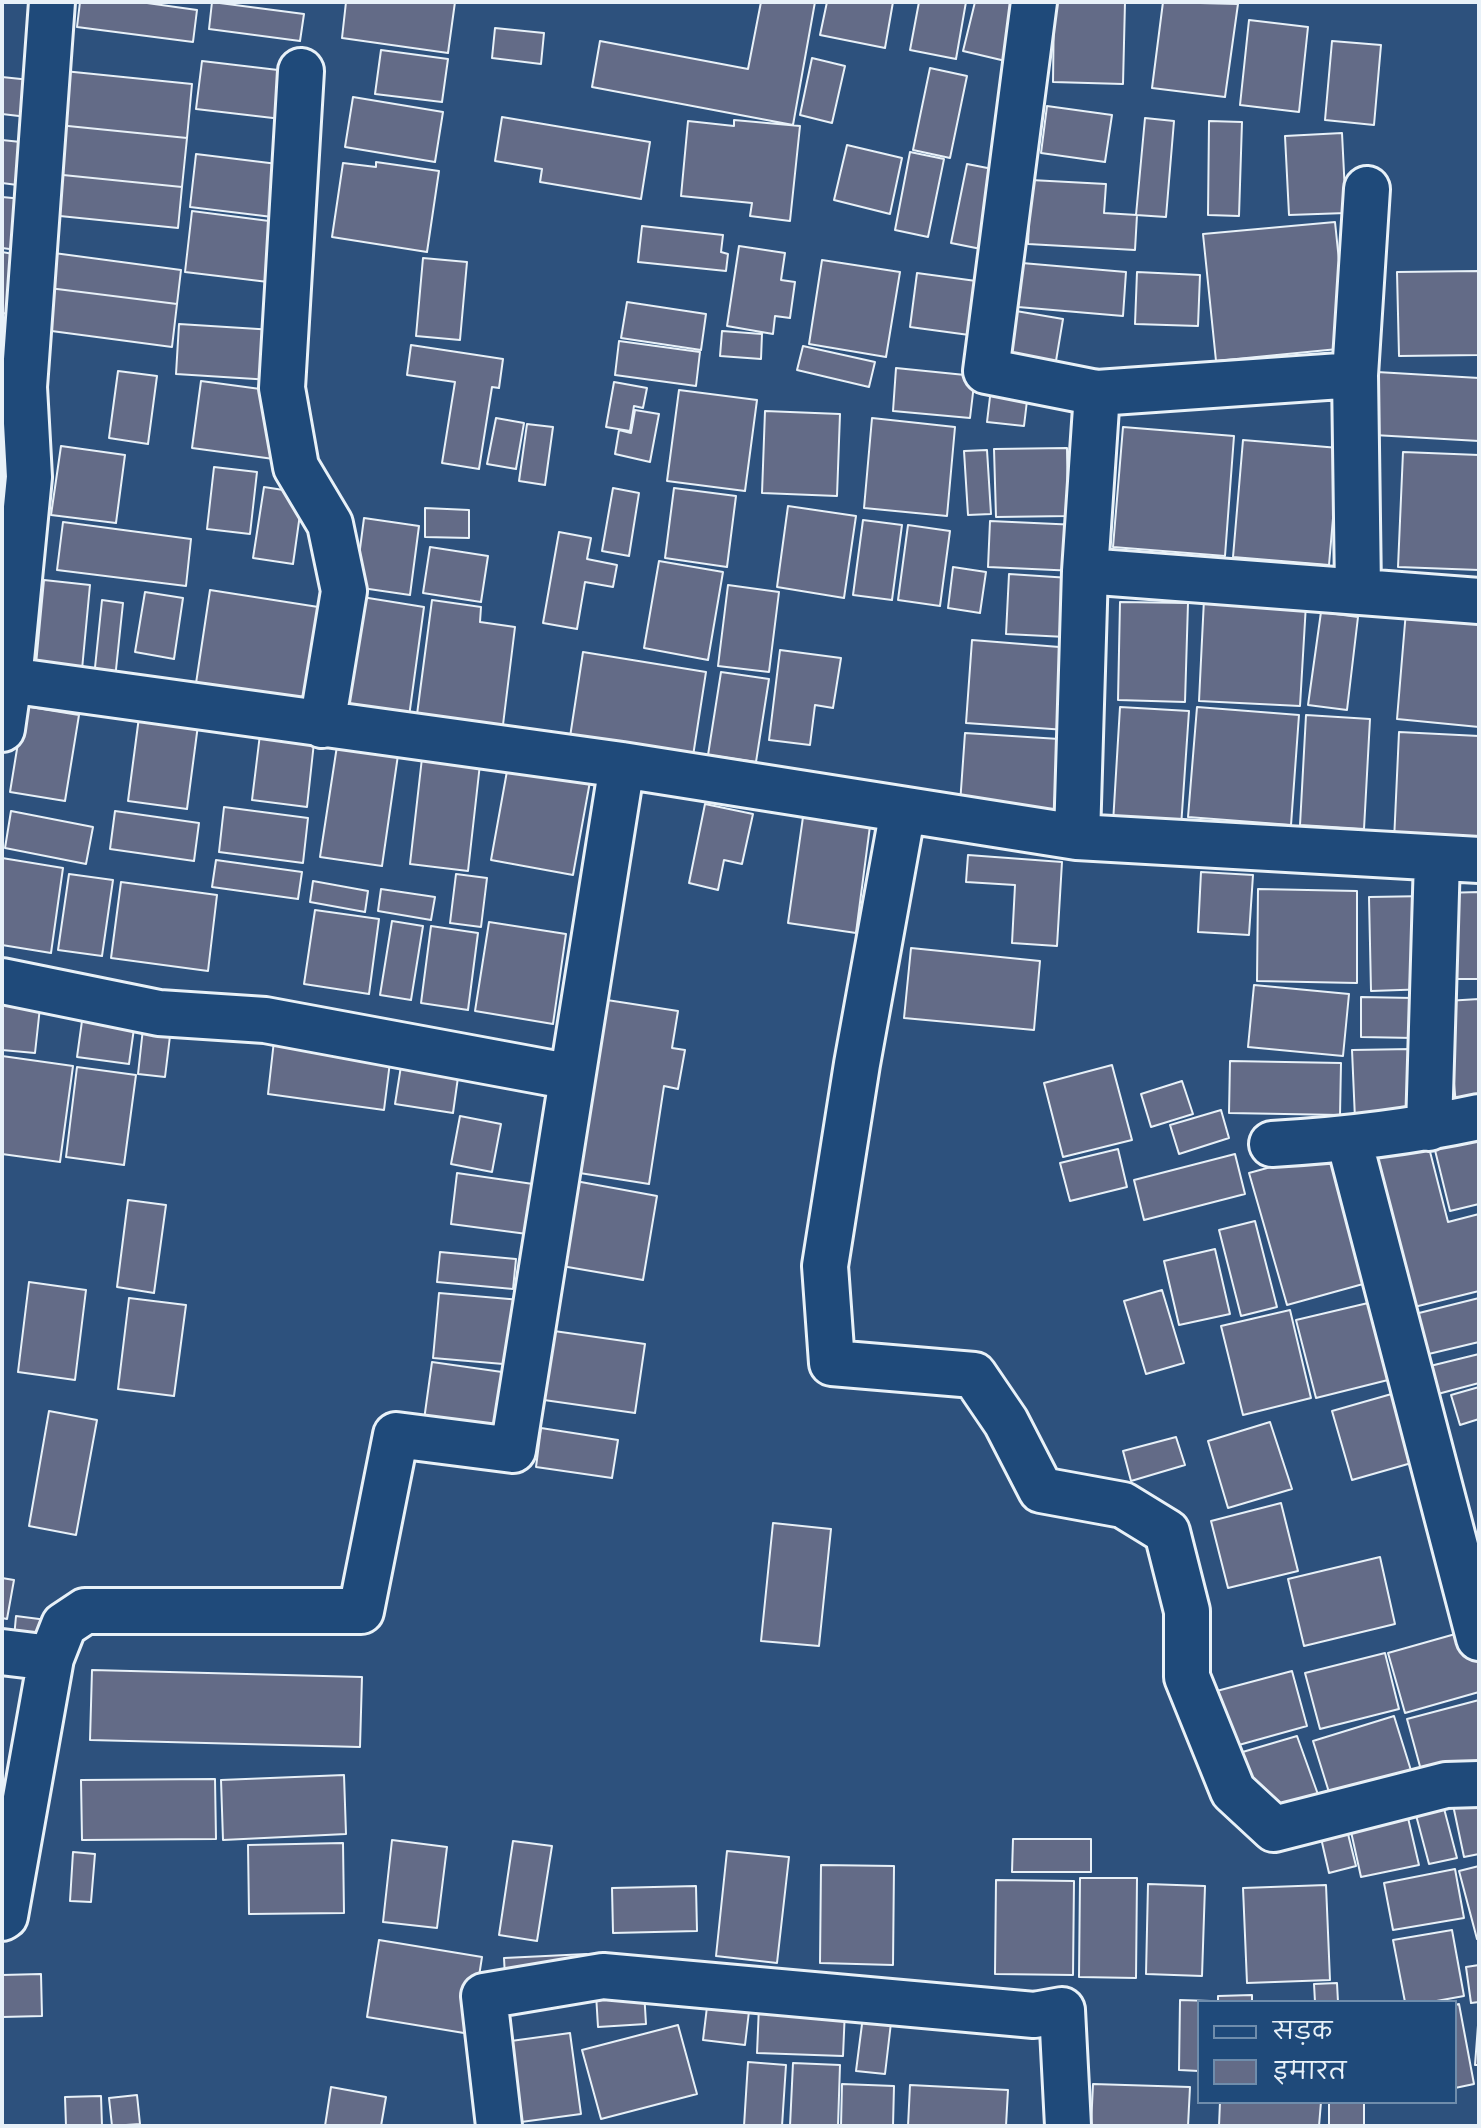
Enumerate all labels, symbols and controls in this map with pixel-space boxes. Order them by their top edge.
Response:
legend [1197,2000,1457,2104]
text: सड़क [1273,2015,1332,2045]
text: इमारत [1273,2055,1346,2085]

